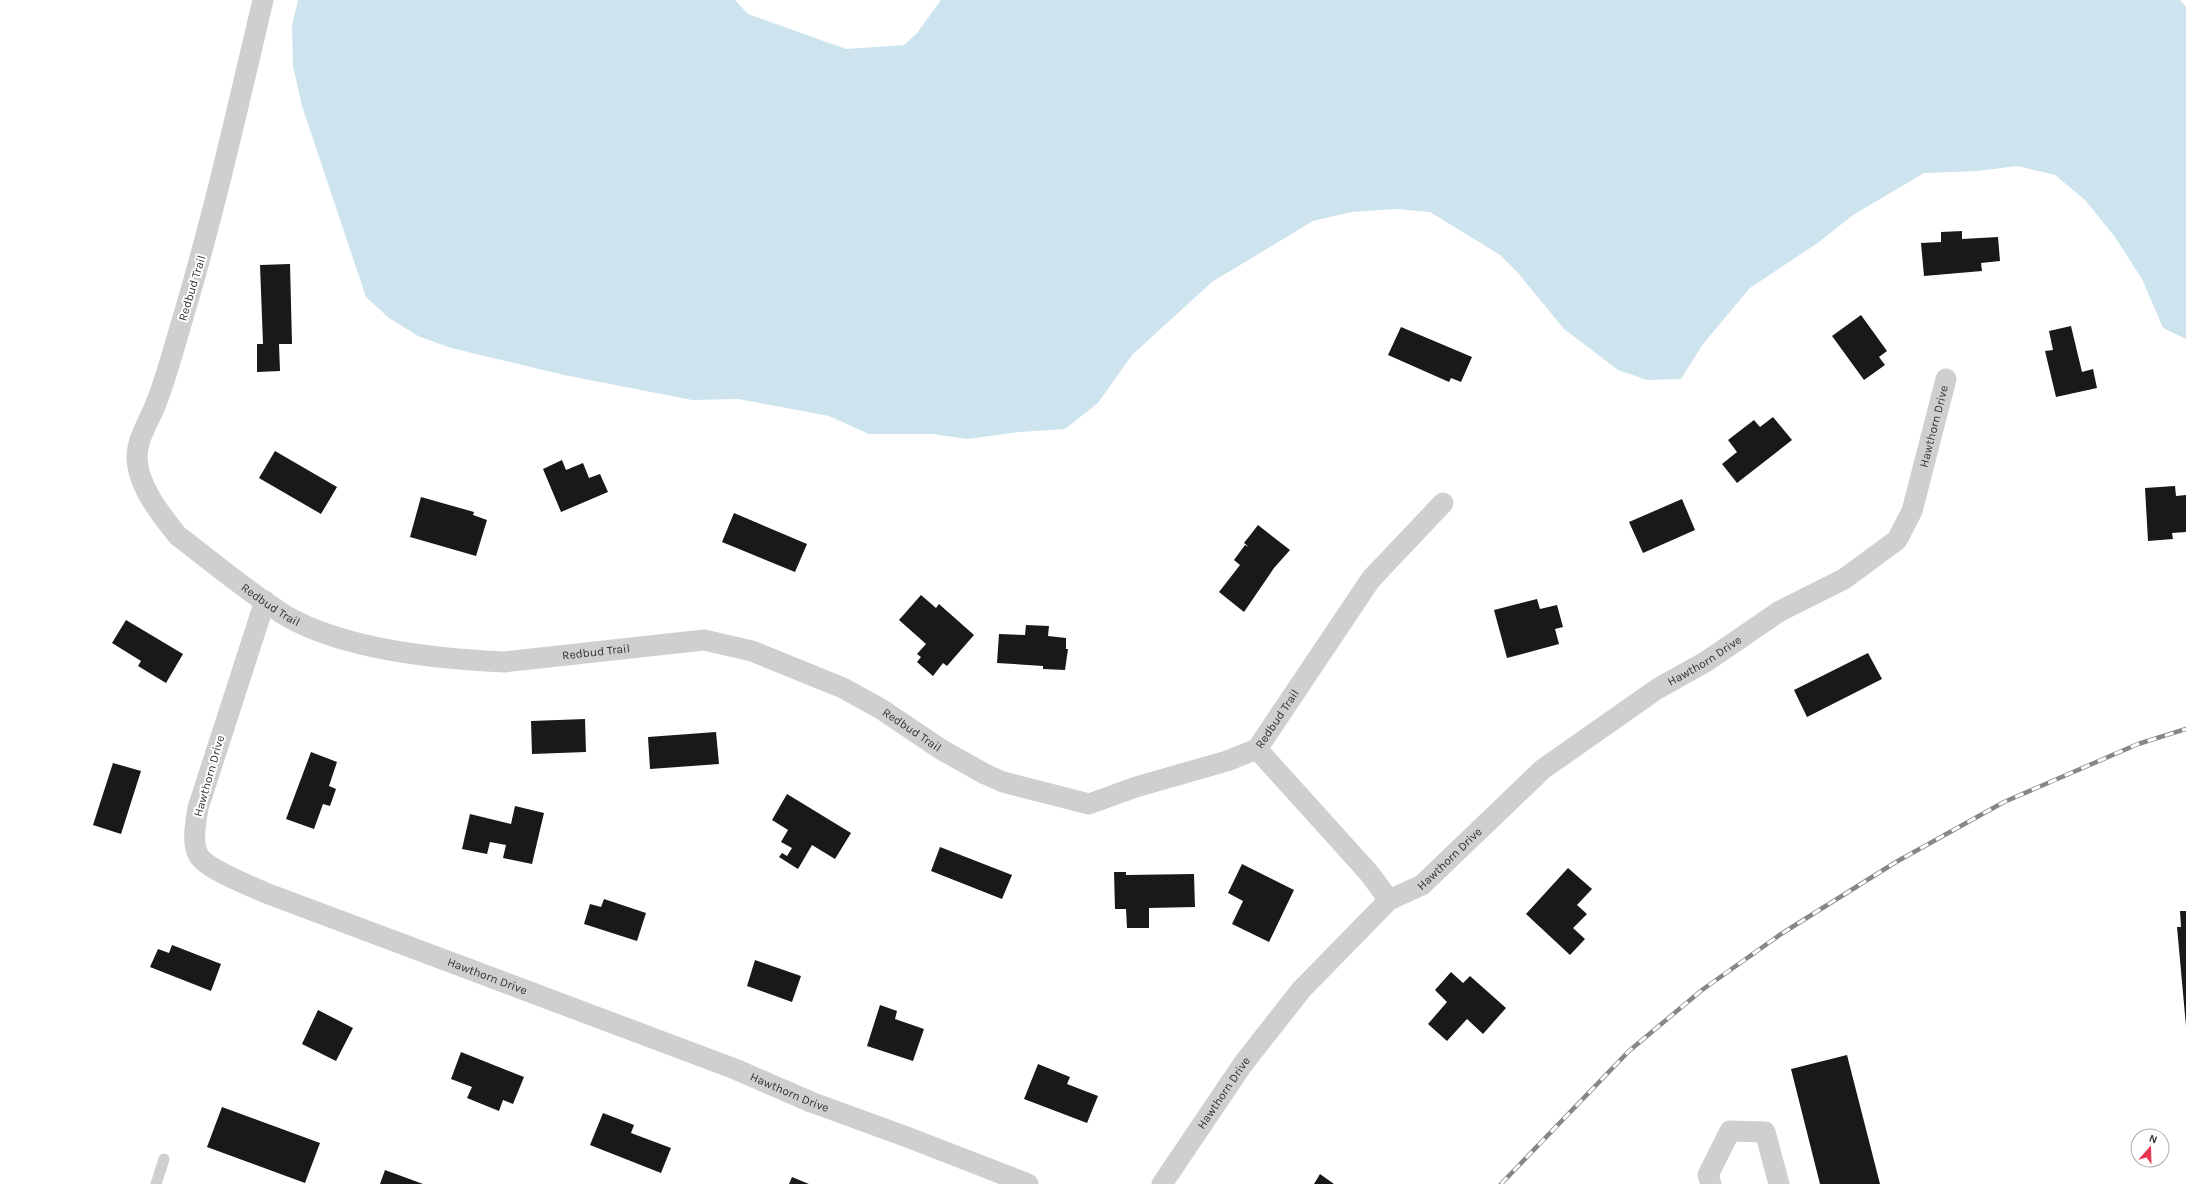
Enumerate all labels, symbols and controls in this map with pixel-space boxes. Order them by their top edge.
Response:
street label: Redbud Trail [175,253,209,323]
street label: Hawthorn Drive [1917,384,1951,469]
street label: Redbud Trail [238,580,302,629]
street label: Hawthorn Drive [1665,633,1744,689]
street label: Redbud Trail [561,641,631,663]
street label: Redbud Trail [1252,687,1302,751]
street label: Redbud Trail [880,705,944,755]
street label: Hawthorn Drive [191,734,227,818]
street label: Hawthorn Drive [1414,824,1485,893]
street label: Hawthorn Drive [445,955,529,997]
street label: Hawthorn Drive [1194,1054,1253,1132]
street label: Hawthorn Drive [748,1069,831,1115]
north arrow [2130,1128,2170,1168]
text: N [2147,1132,2159,1147]

